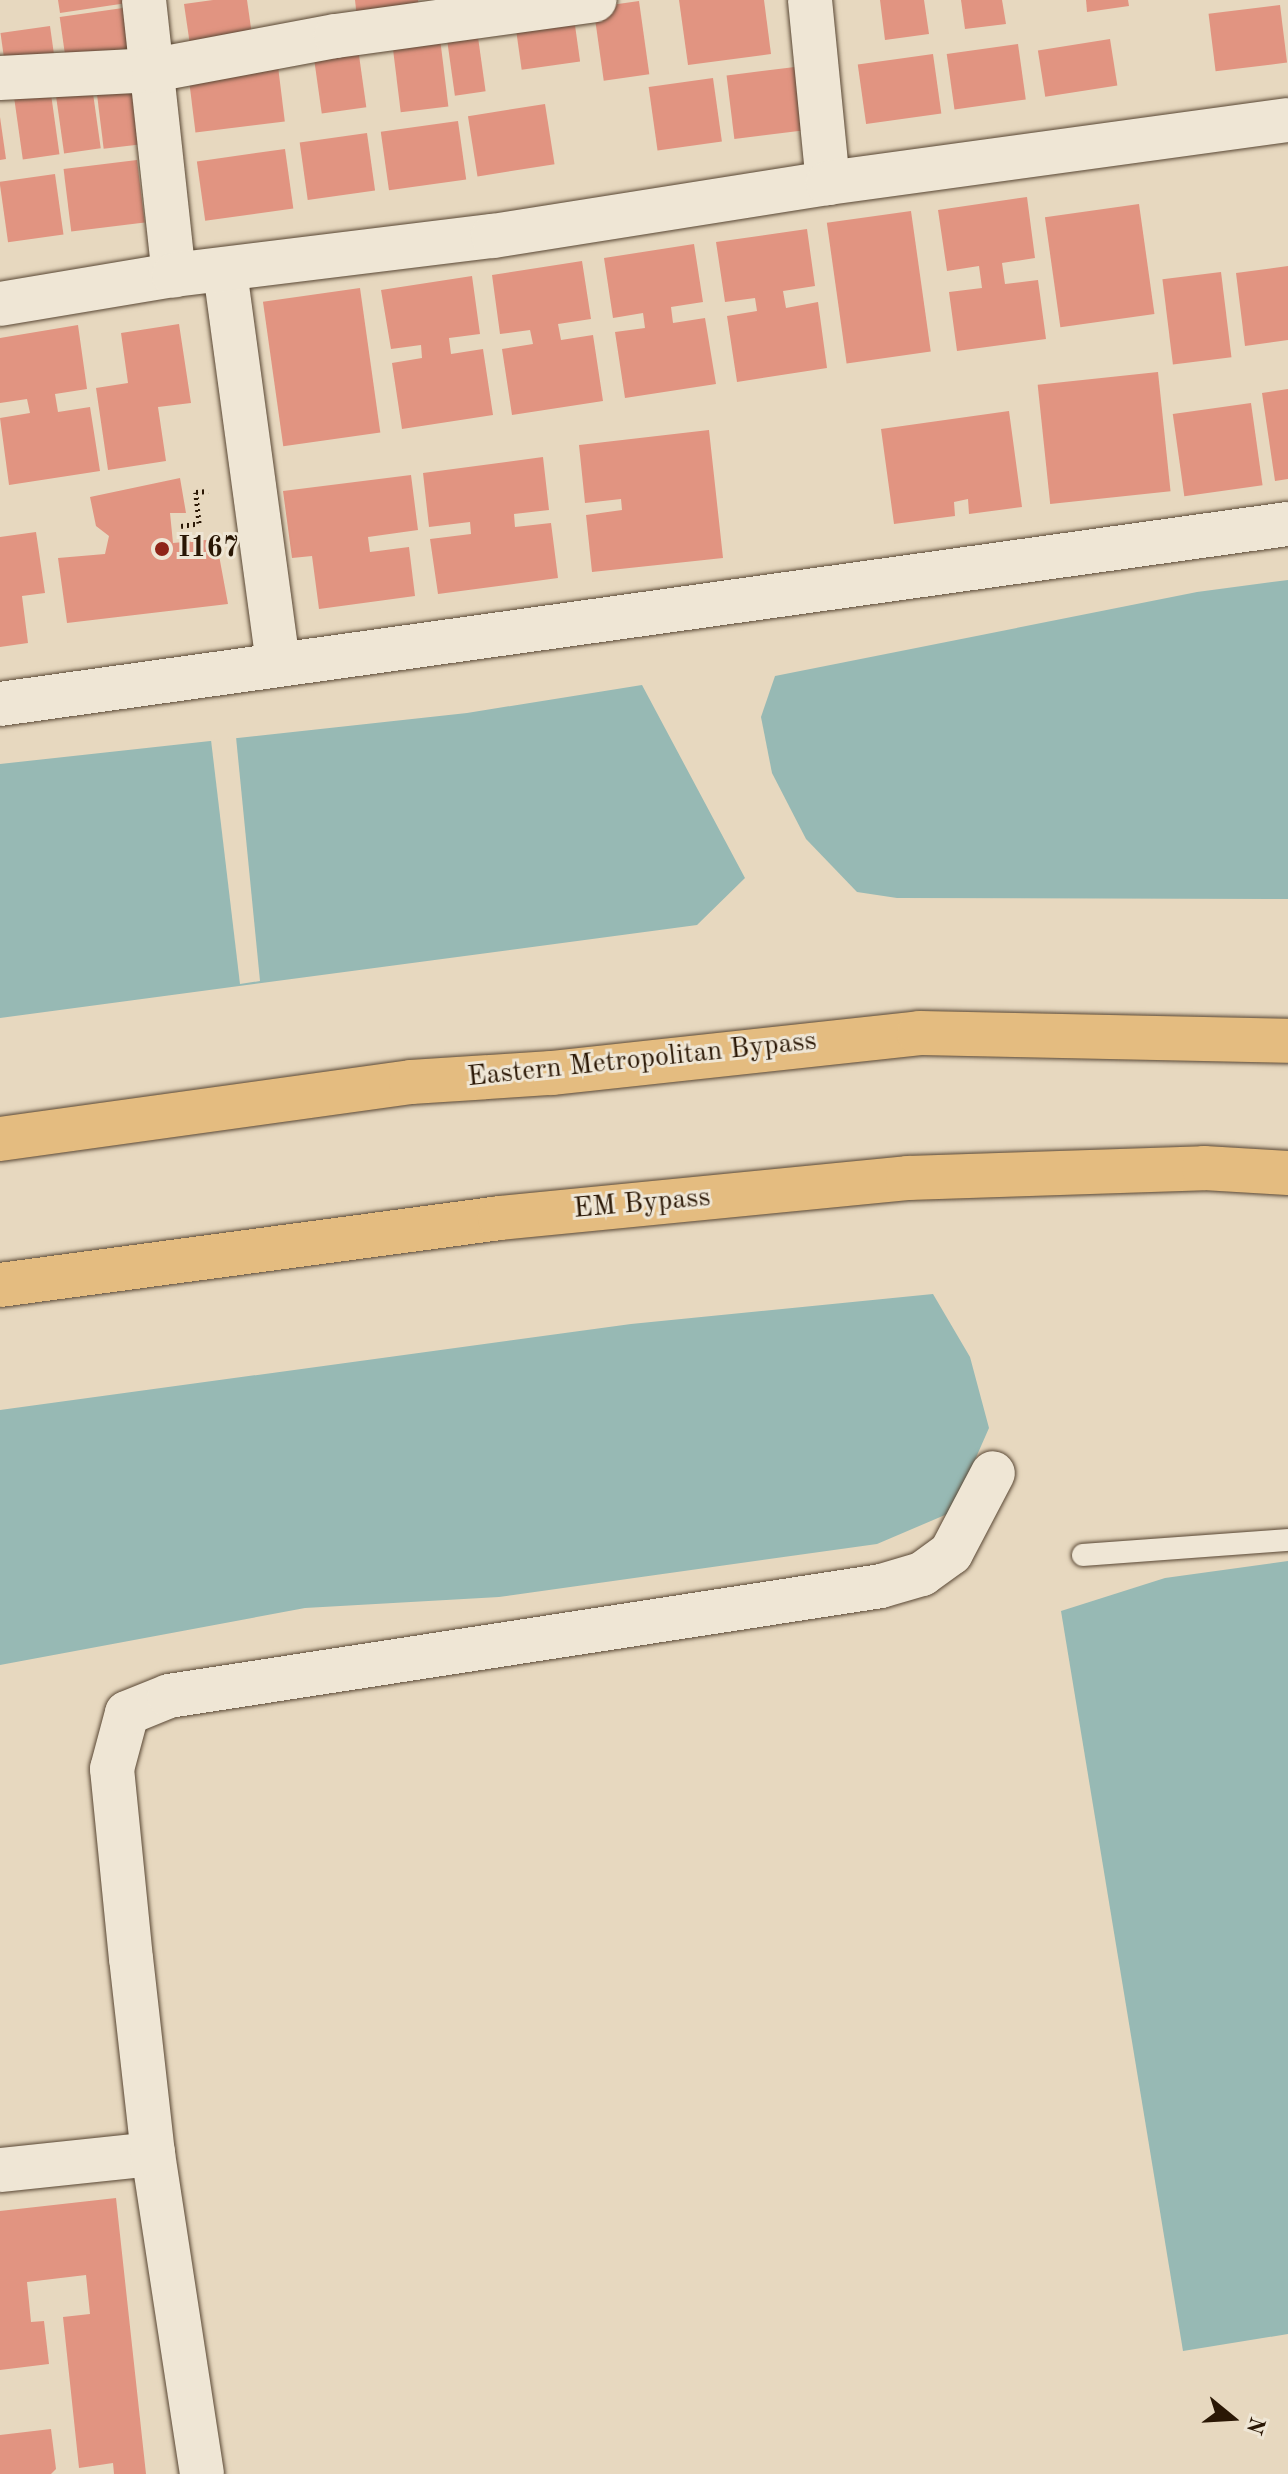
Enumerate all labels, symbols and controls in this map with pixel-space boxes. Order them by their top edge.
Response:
place label: I167 [178,532,239,566]
marker: I167 [153,540,171,558]
street label: Eastern Metropolitan Bypass [466,1025,818,1095]
street label: EM Bypass [572,1181,712,1227]
north arrow [1192,2378,1272,2458]
text: N [1242,2414,1268,2437]

